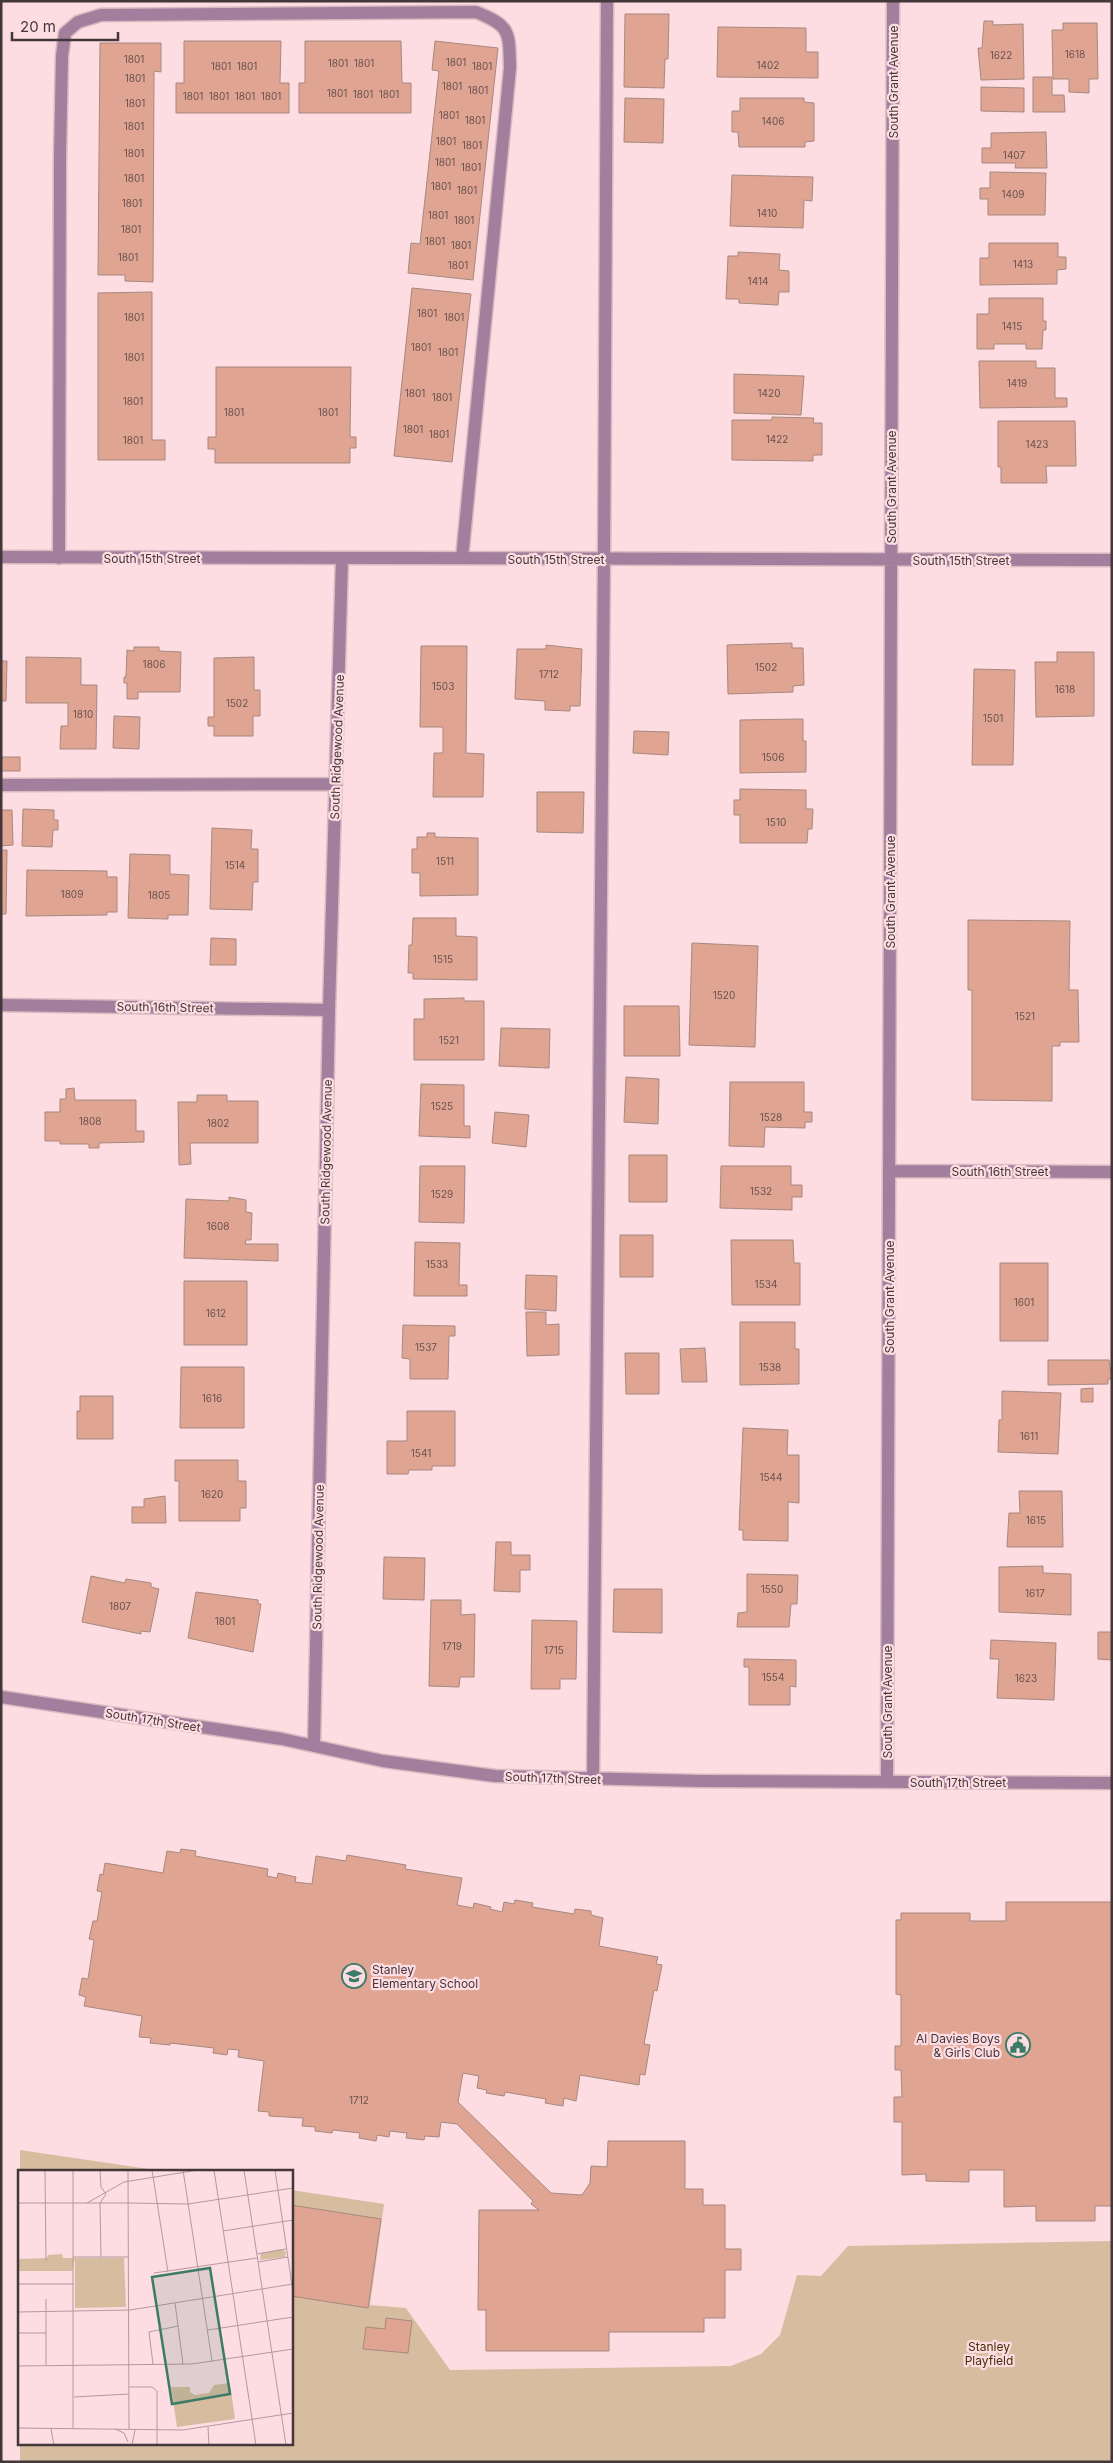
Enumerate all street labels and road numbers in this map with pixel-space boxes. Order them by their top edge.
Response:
street label: South Grant Avenue [886,25,901,139]
street label: South Grant Avenue [884,430,899,544]
street label: South 15th Street [104,551,200,566]
street label: South 15th Street [508,552,604,567]
street label: South 15th Street [913,553,1009,568]
street label: South Ridgewood Avenue [327,674,347,820]
street label: South Grant Avenue [883,835,898,949]
street label: South 16th Street [116,999,214,1015]
street label: South Ridgewood Avenue [317,1079,335,1225]
street label: South 16th Street [952,1164,1049,1179]
street label: South Grant Avenue [882,1240,897,1354]
street label: South Ridgewood Avenue [309,1484,327,1630]
street label: South Grant Avenue [880,1645,895,1759]
street label: South 17th Street [104,1705,202,1735]
street label: South 17th Street [505,1769,601,1787]
street label: South 17th Street [910,1775,1006,1790]

